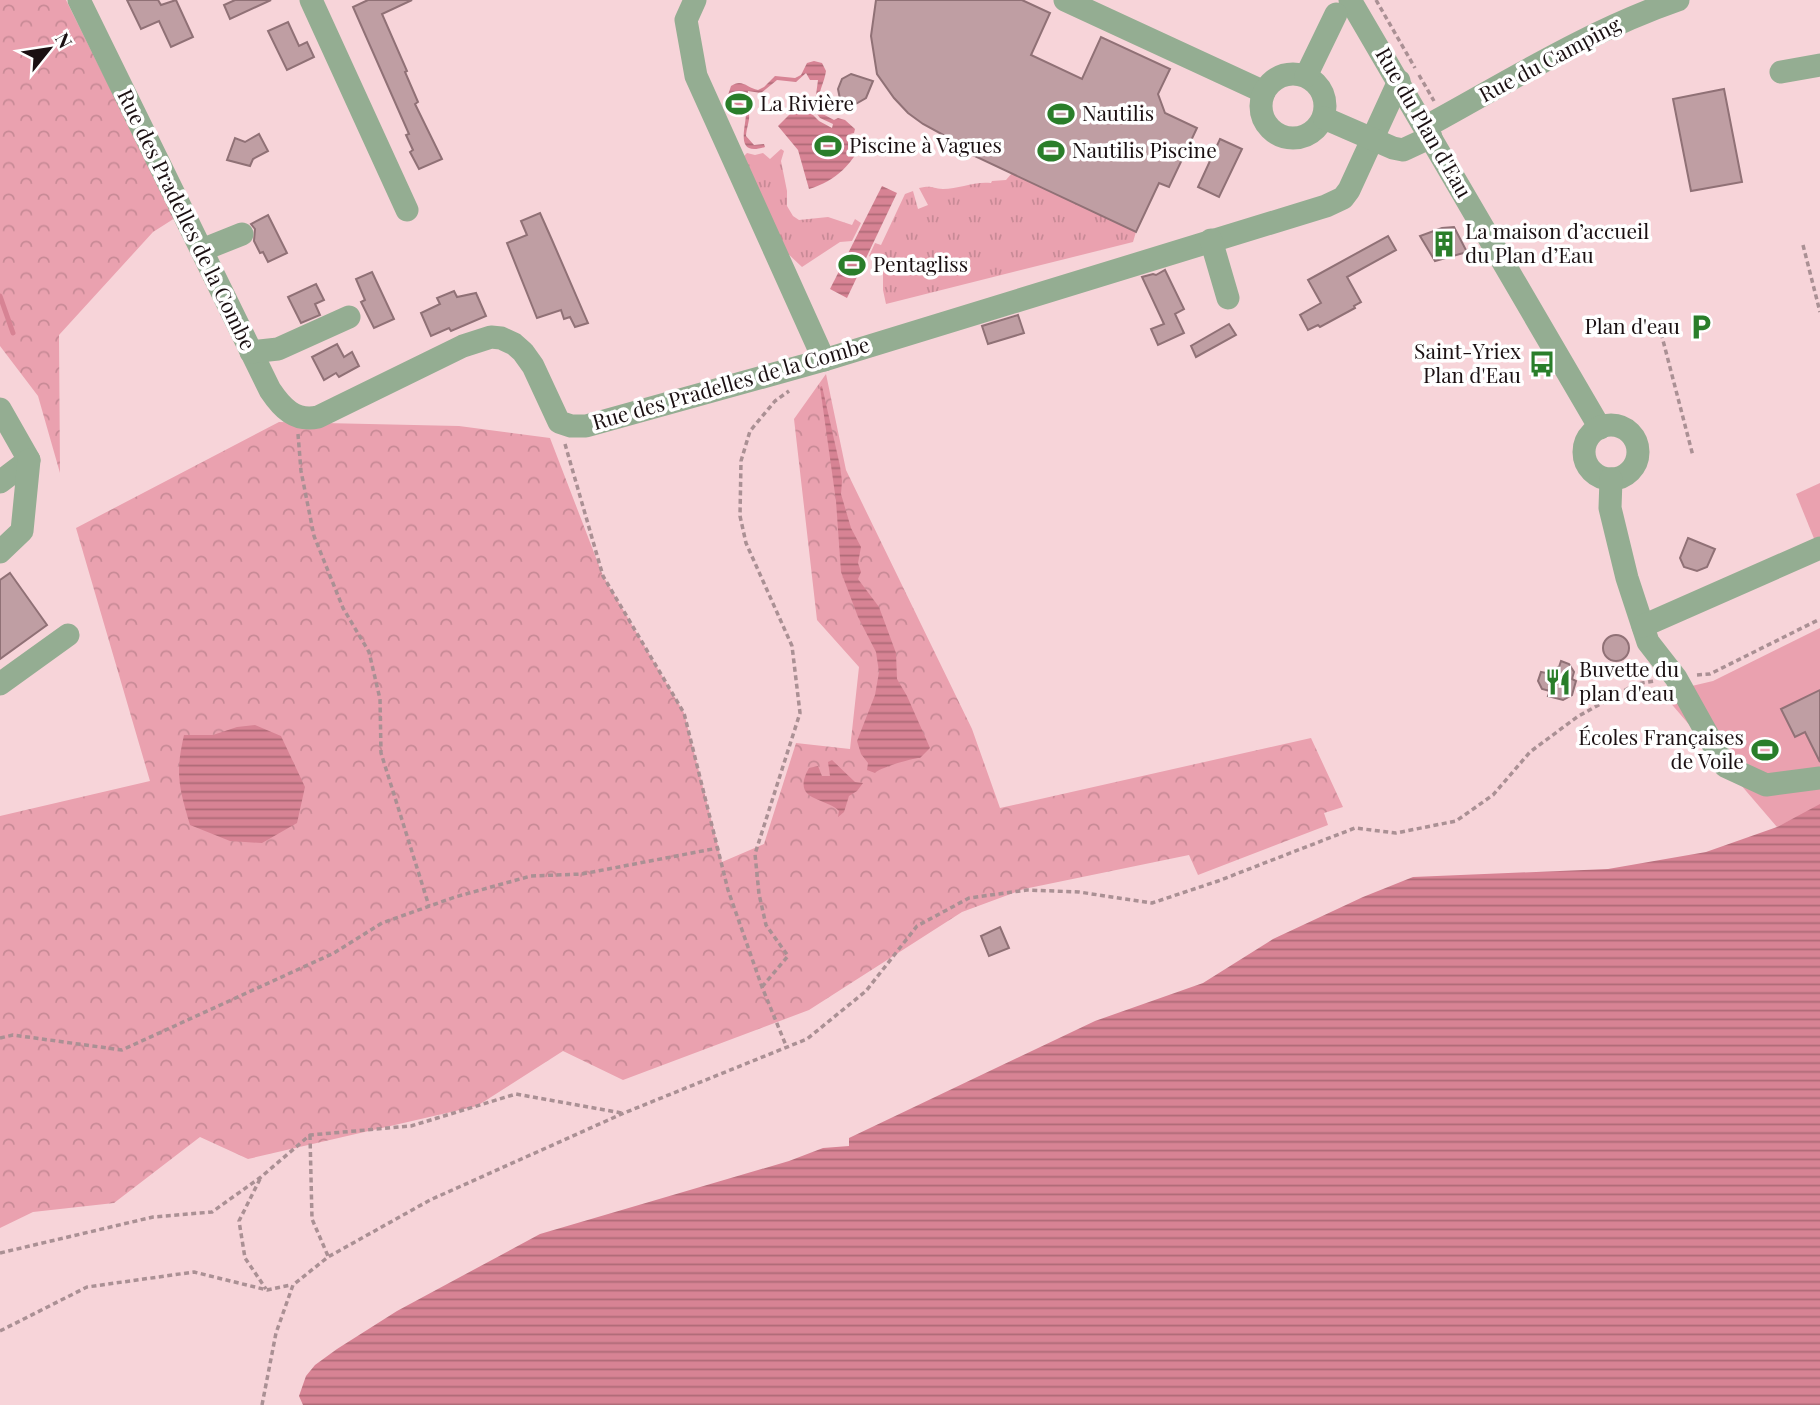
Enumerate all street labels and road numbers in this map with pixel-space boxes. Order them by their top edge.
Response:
street label: Rue du Camping [1473,9,1625,107]
street label: Rue du Plan d'Eau [1370,42,1479,202]
street label: Rue des Pradelles de la Combe [112,84,263,354]
street label: Rue des Pradelles de la Combe [589,329,872,435]

